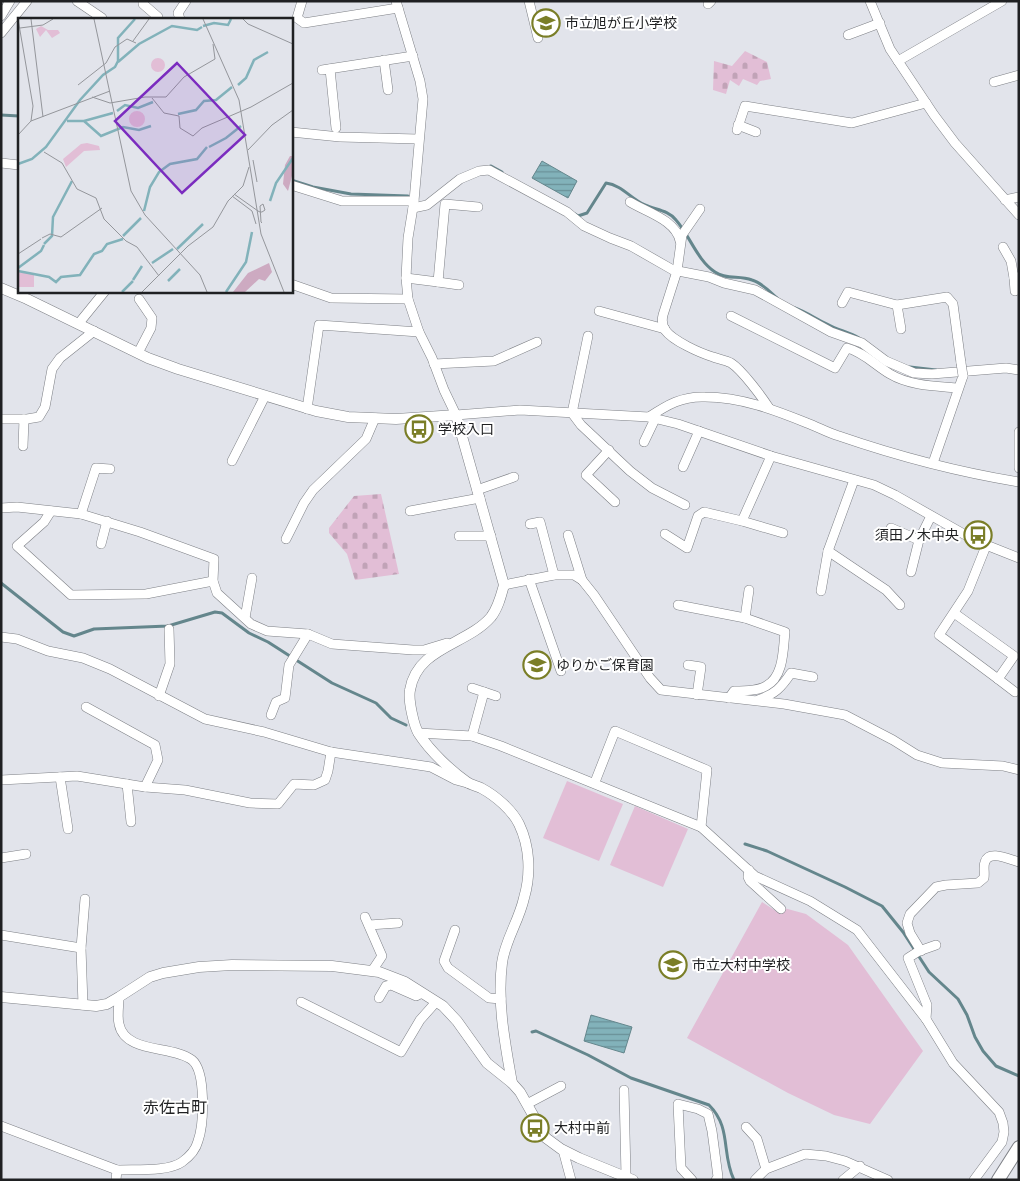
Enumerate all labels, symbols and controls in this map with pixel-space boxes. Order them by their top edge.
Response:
school or university icon: 市立旭が丘小学校 [531,8,561,38]
place label: 市立旭が丘小学校 [565,16,677,33]
inset map [18,18,292,292]
bus stop icon: 学校入口 [404,414,434,444]
place label: 学校入口 [438,422,494,439]
bus stop icon: 須田ノ木中央 [963,520,993,550]
place label: 須田ノ木中央 [875,528,959,545]
school or university icon: ゆりかご保育園 [522,650,552,680]
place label: ゆりかご保育園 [556,657,654,675]
school or university icon: 市立大村中学校 [658,950,688,980]
place label: 市立大村中学校 [692,957,790,975]
district label: 赤佐古町 [143,1099,207,1119]
bus stop icon: 大村中前 [520,1113,550,1143]
place label: 大村中前 [554,1120,610,1138]

